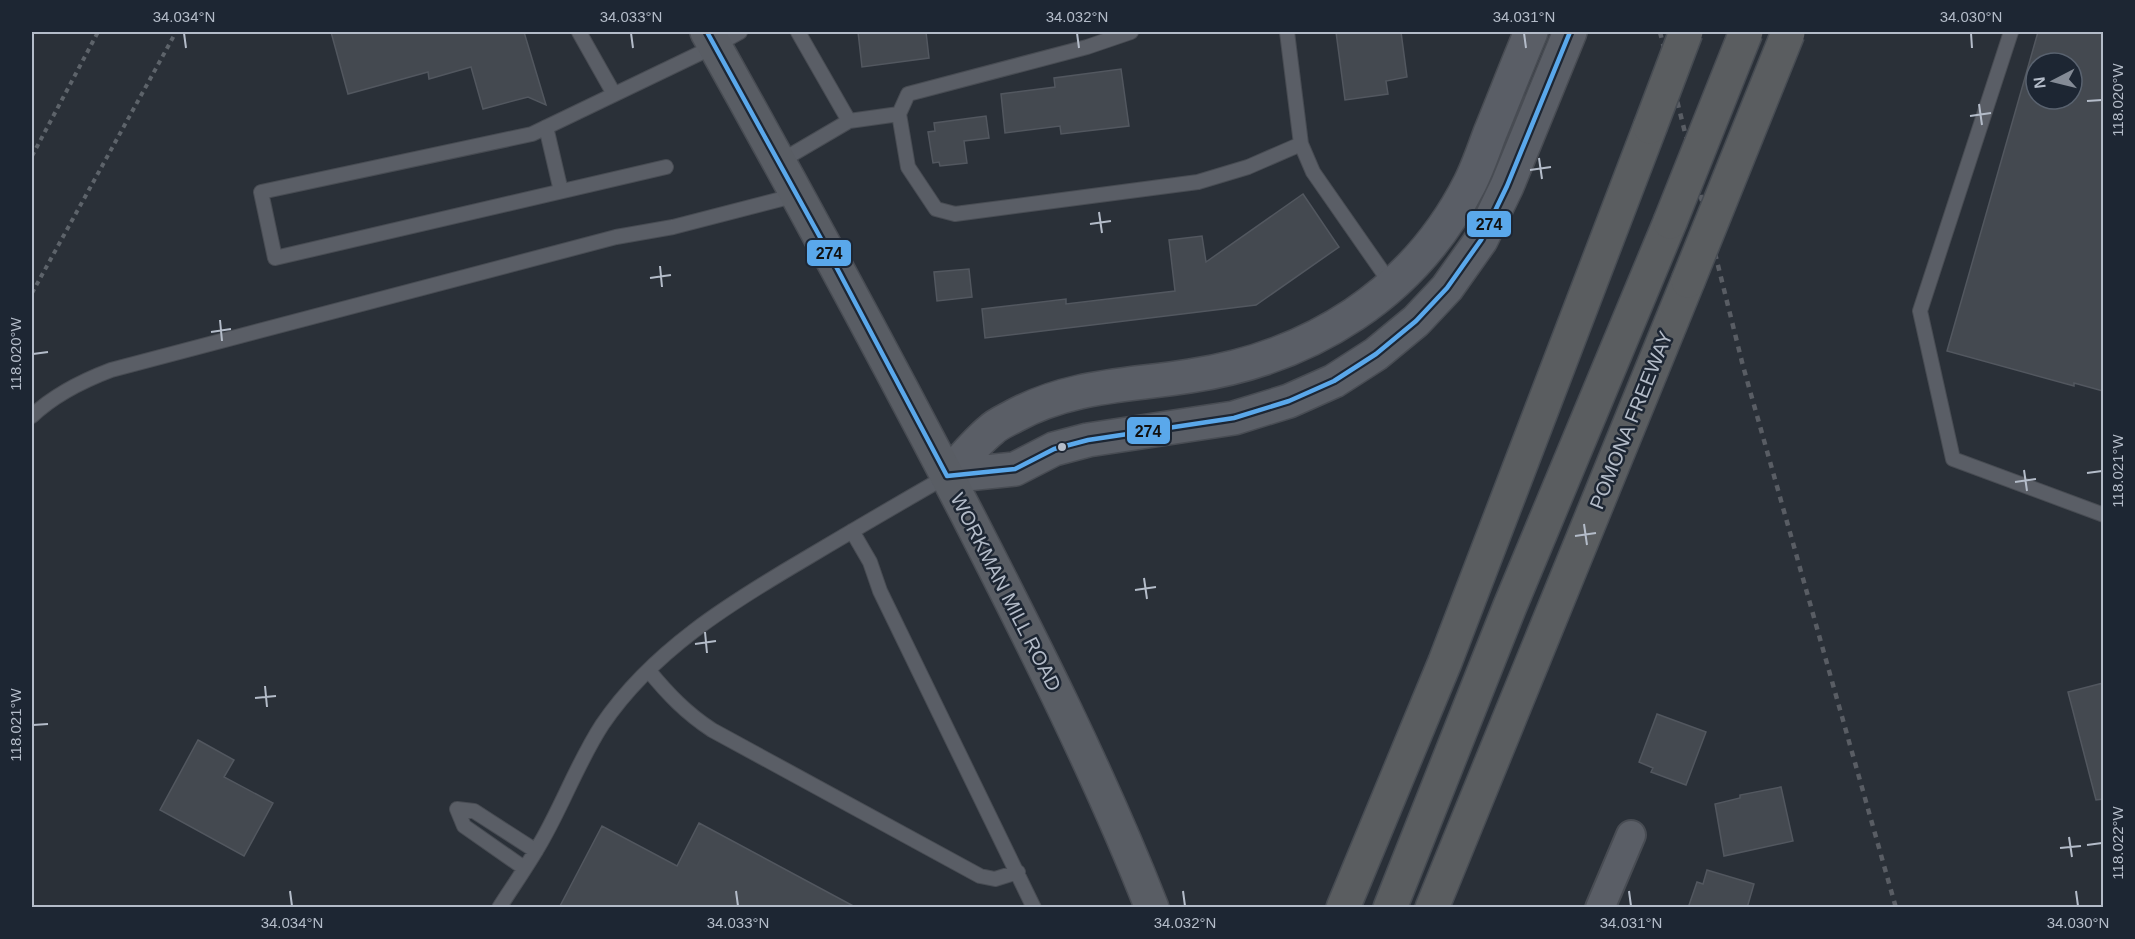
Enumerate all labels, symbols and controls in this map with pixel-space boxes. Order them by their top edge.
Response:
text: 34.034°N [153,8,215,25]
text: 34.033°N [600,8,662,25]
text: 34.032°N [1046,8,1108,25]
text: 34.031°N [1493,8,1555,25]
text: 34.030°N [1940,8,2002,25]
north arrow [2024,51,2084,111]
text: 118.020°W [2109,63,2126,137]
text: N [2030,76,2049,90]
line badge: 274 [1466,210,1512,238]
text: 274 [1476,216,1502,233]
line badge: 274 [806,239,852,267]
text: 274 [816,245,842,262]
text: 118.020°W [7,317,24,391]
street label: POMONA FREEWAY [1585,328,1677,512]
line badge: 274 [1126,416,1171,445]
text: 274 [1135,423,1161,440]
text: 118.021°W [2109,434,2126,508]
unlabelled marker [1056,441,1068,453]
street label: WORKMAN MILL ROAD [946,489,1066,695]
text: 118.021°W [7,688,24,762]
text: 118.022°W [2109,806,2126,880]
text: 34.034°N [261,914,323,931]
text: 34.033°N [707,914,769,931]
text: 34.032°N [1154,914,1216,931]
text: 34.031°N [1600,914,1662,931]
text: 34.030°N [2047,914,2109,931]

